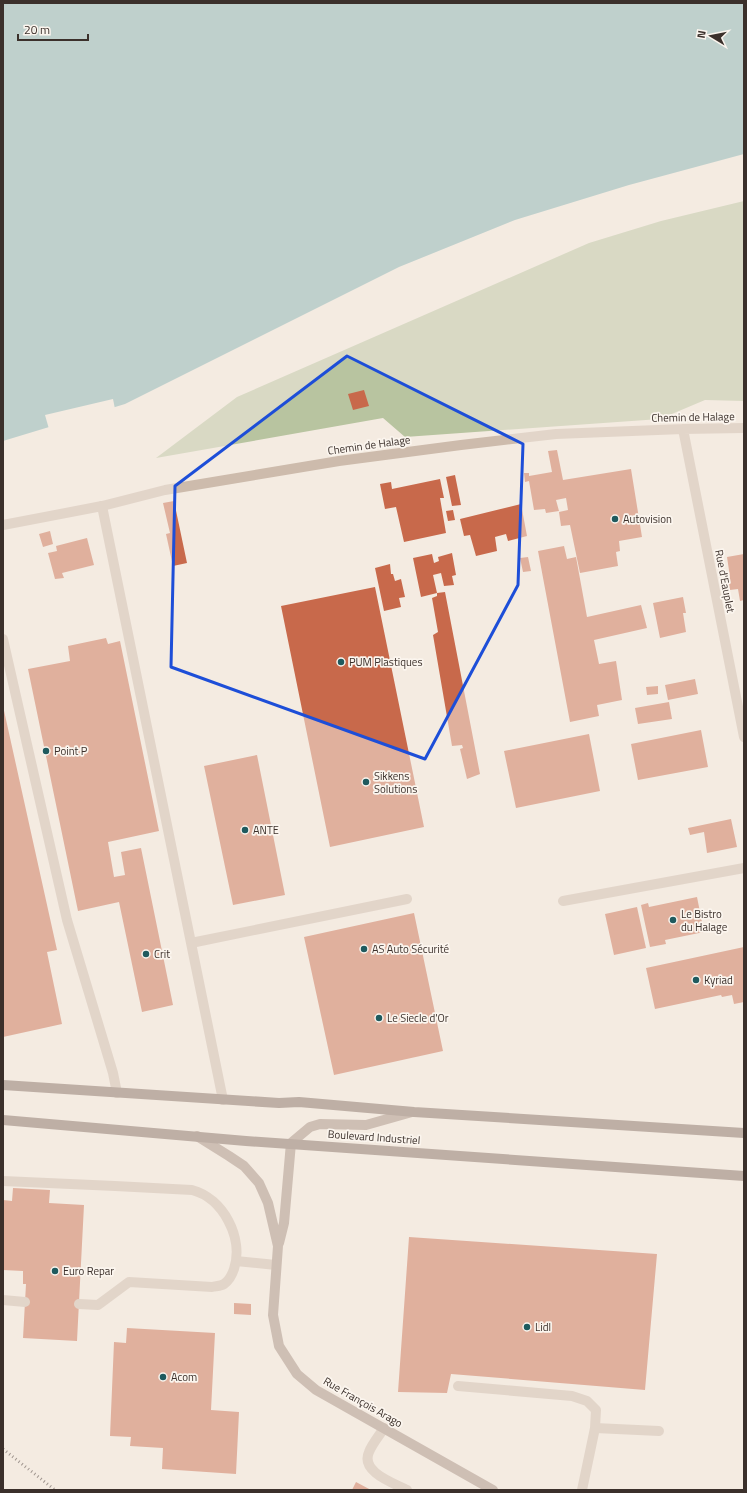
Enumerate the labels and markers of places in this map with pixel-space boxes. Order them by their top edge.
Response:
place label: Autovision [623,511,672,527]
marker: Autovision [610,514,620,524]
place label: PUM Plastiques [349,654,423,670]
marker: PUM Plastiques [336,657,346,667]
place label: Point P [54,743,88,759]
marker: Point P [41,746,51,756]
place label: Sikkens Solutions [374,768,417,797]
marker: Sikkens Solutions [361,777,371,787]
place label: ANTE [253,822,279,838]
marker: ANTE [240,825,250,835]
place label: Le Bistro du Halage [681,906,728,935]
marker: Le Bistro du Halage [668,915,678,925]
place label: AS Auto Sécurité [372,941,450,957]
marker: AS Auto Sécurité [359,944,369,954]
place label: Crit [154,946,170,962]
marker: Crit [141,949,151,959]
place label: Kyriad [704,972,733,988]
marker: Kyriad [691,975,701,985]
place label: Le Siecle d'Or [387,1010,449,1026]
marker: Le Siecle d'Or [374,1013,384,1023]
place label: Euro Repar [63,1263,114,1279]
marker: Euro Repar [50,1266,60,1276]
place label: Lidl [535,1319,551,1335]
marker: Lidl [522,1322,532,1332]
place label: Acom [171,1369,197,1385]
marker: Acom [158,1372,168,1382]

